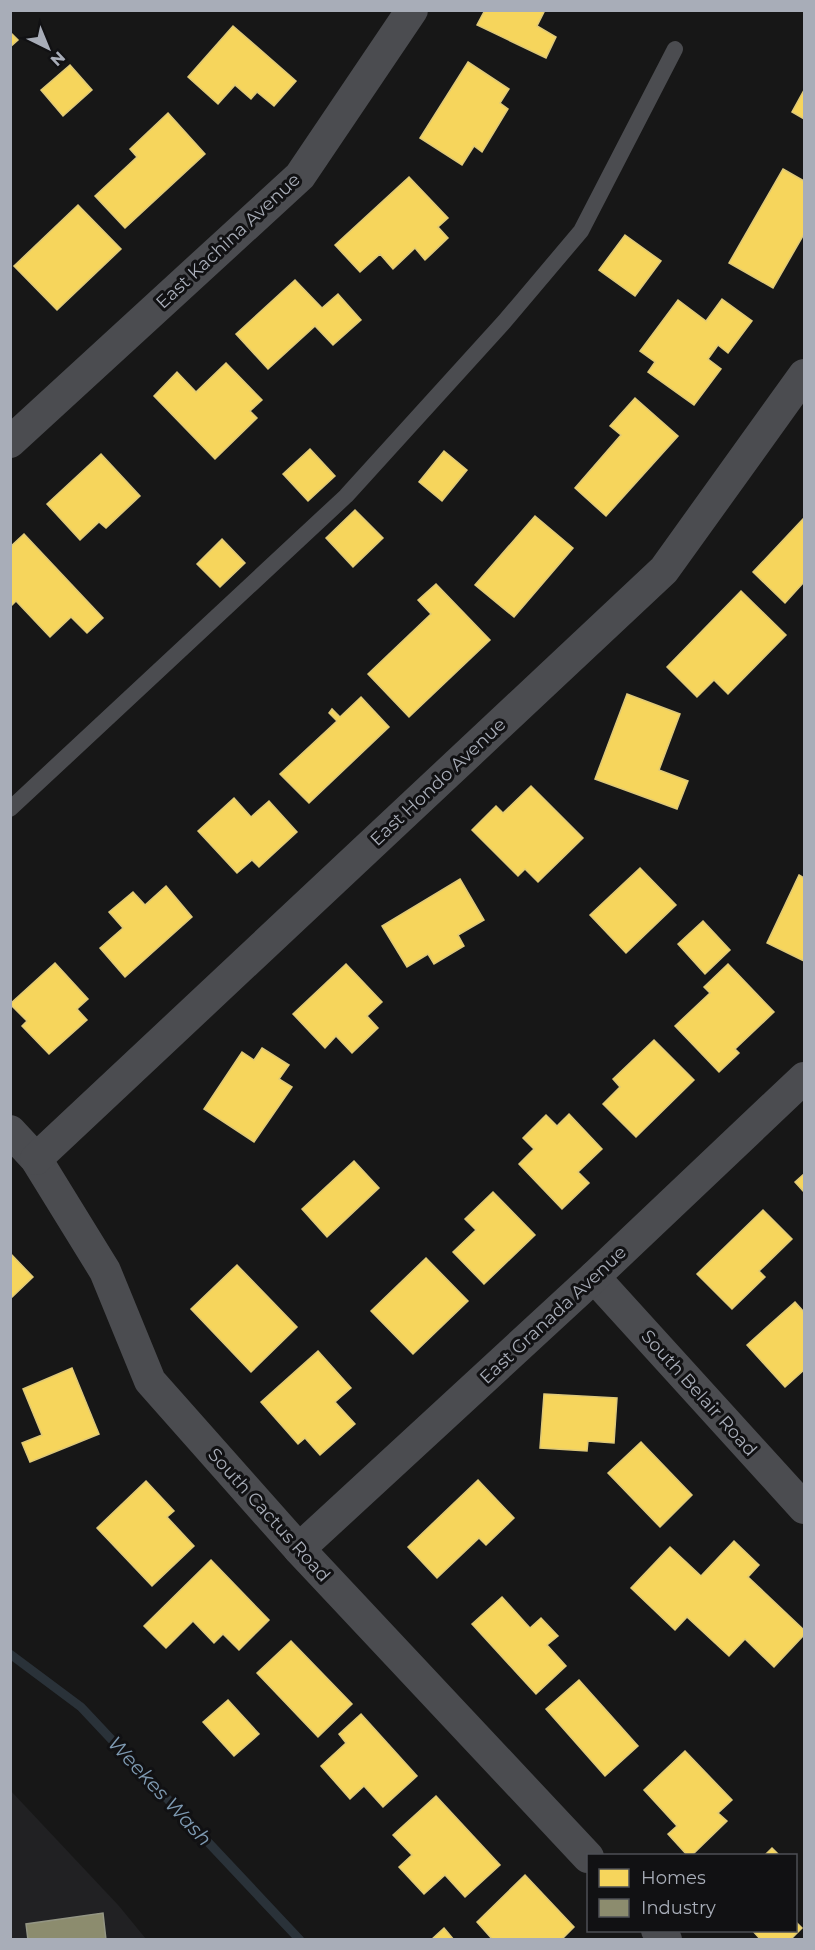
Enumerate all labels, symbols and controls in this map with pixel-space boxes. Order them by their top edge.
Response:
north arrow [18,18,78,78]
text: N [47,47,69,70]
street label: East Kachina Avenue [151,168,305,313]
street label: East Hondo Avenue [366,713,511,851]
street label: East Granada Avenue [475,1241,631,1389]
street label: South Belair Road [636,1325,762,1461]
street label: South Cactus Road [203,1444,335,1586]
water label: Weekes Wash [103,1731,217,1851]
legend [587,1854,797,1932]
text: Homes [641,1867,706,1889]
text: Industry [641,1897,716,1919]

